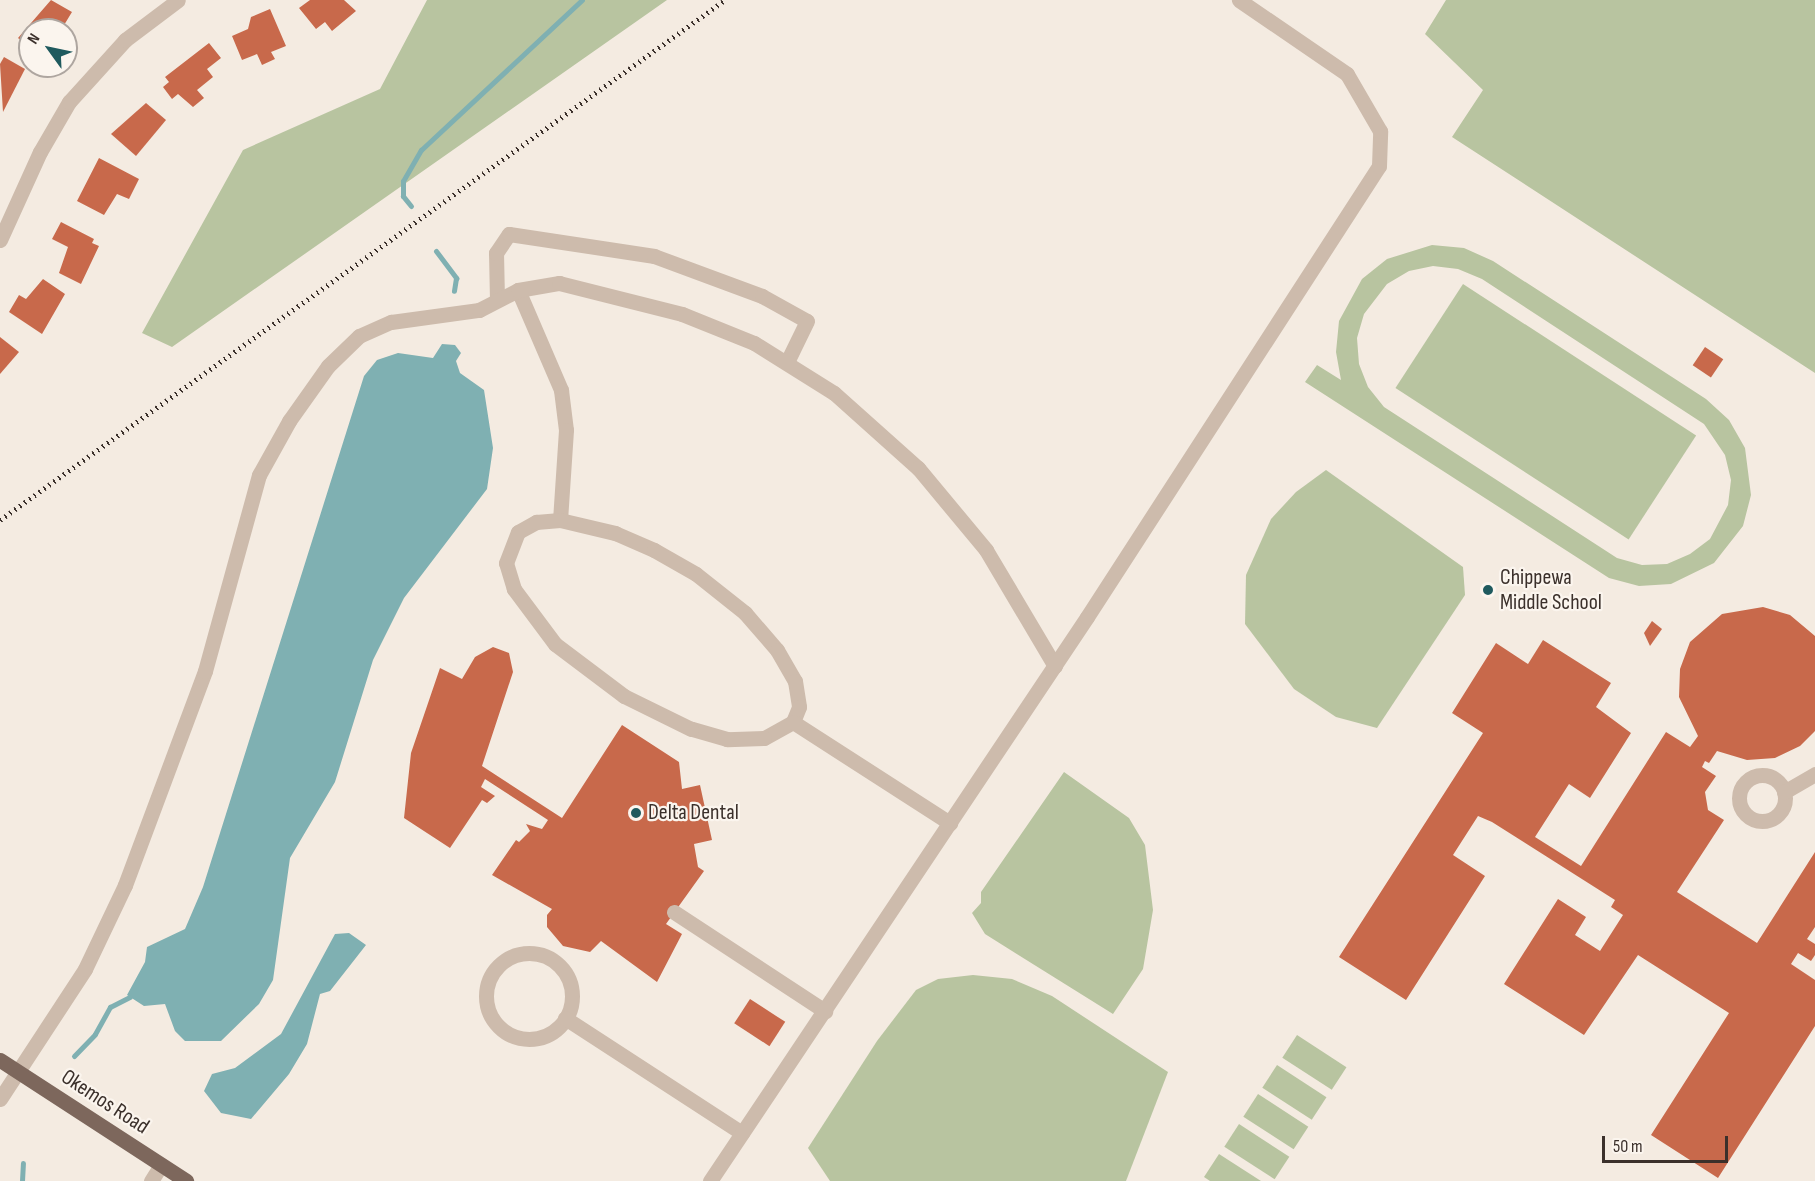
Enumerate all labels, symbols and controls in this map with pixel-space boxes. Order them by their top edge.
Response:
north arrow [18,18,78,78]
text: N [24,30,44,48]
place label: Chippewa Middle School [1500,564,1602,616]
marker: Chippewa Middle School [1481,583,1495,597]
place label: Delta Dental [648,800,739,826]
marker: Delta Dental [629,806,643,820]
street label: Okemos Road [56,1064,154,1140]
scale bar [1605,1124,1731,1162]
text: 50 m [1613,1136,1643,1157]

